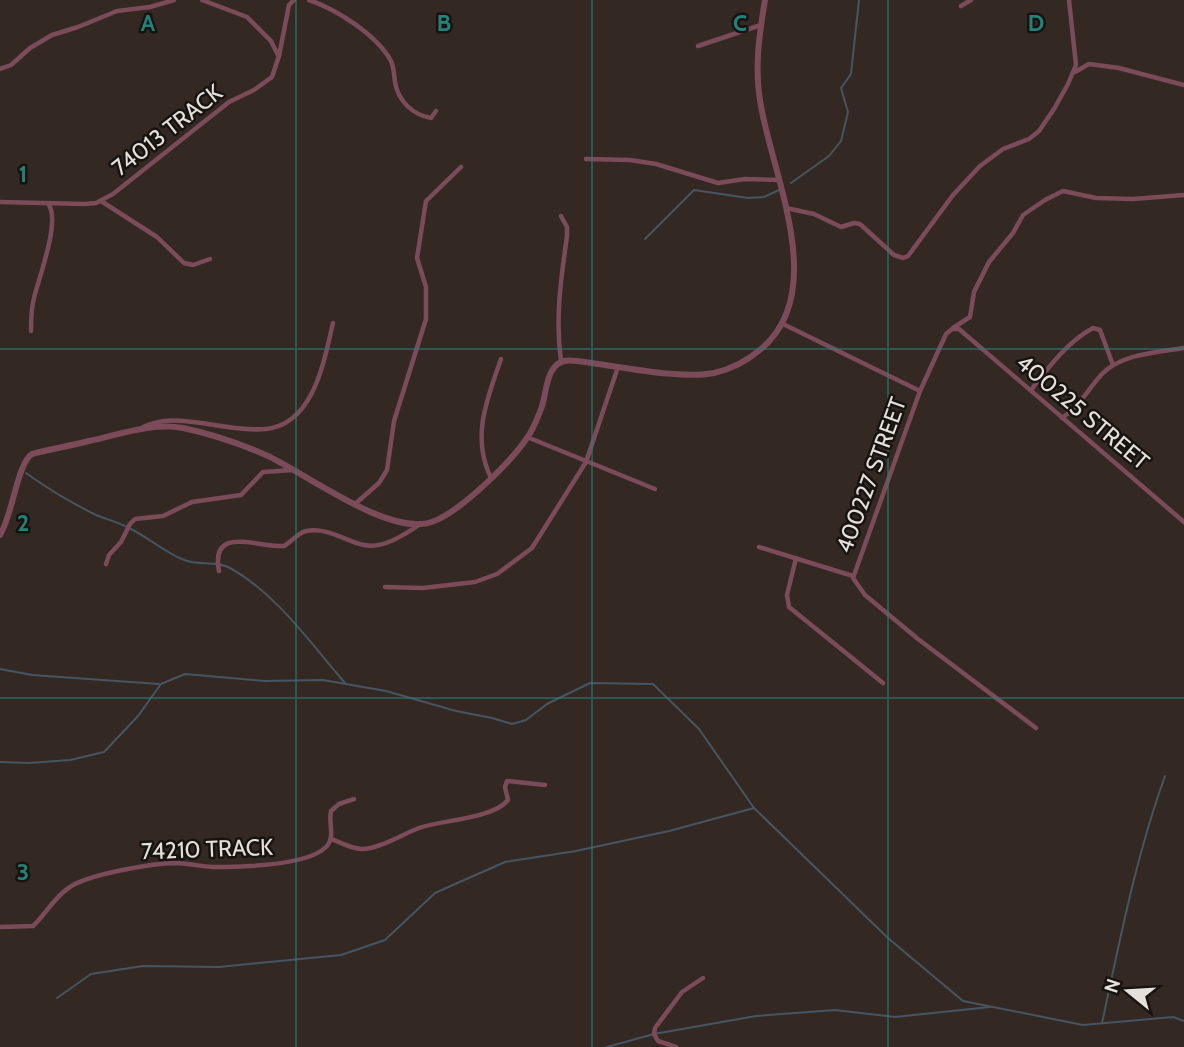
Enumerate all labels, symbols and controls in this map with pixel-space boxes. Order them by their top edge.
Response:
text: A [141,9,156,37]
text: B [437,9,451,37]
text: C [733,9,747,37]
text: D [1028,9,1044,37]
street label: 74013 TRACK [106,78,228,182]
text: 1 [19,160,27,188]
street label: 400225 STREET [1011,348,1155,476]
street label: 400227 STREET [830,393,912,557]
text: 2 [17,509,29,537]
street label: 74210 TRACK [141,833,273,865]
text: 3 [17,858,29,886]
north arrow [1093,956,1163,1026]
text: N [1099,976,1125,996]

